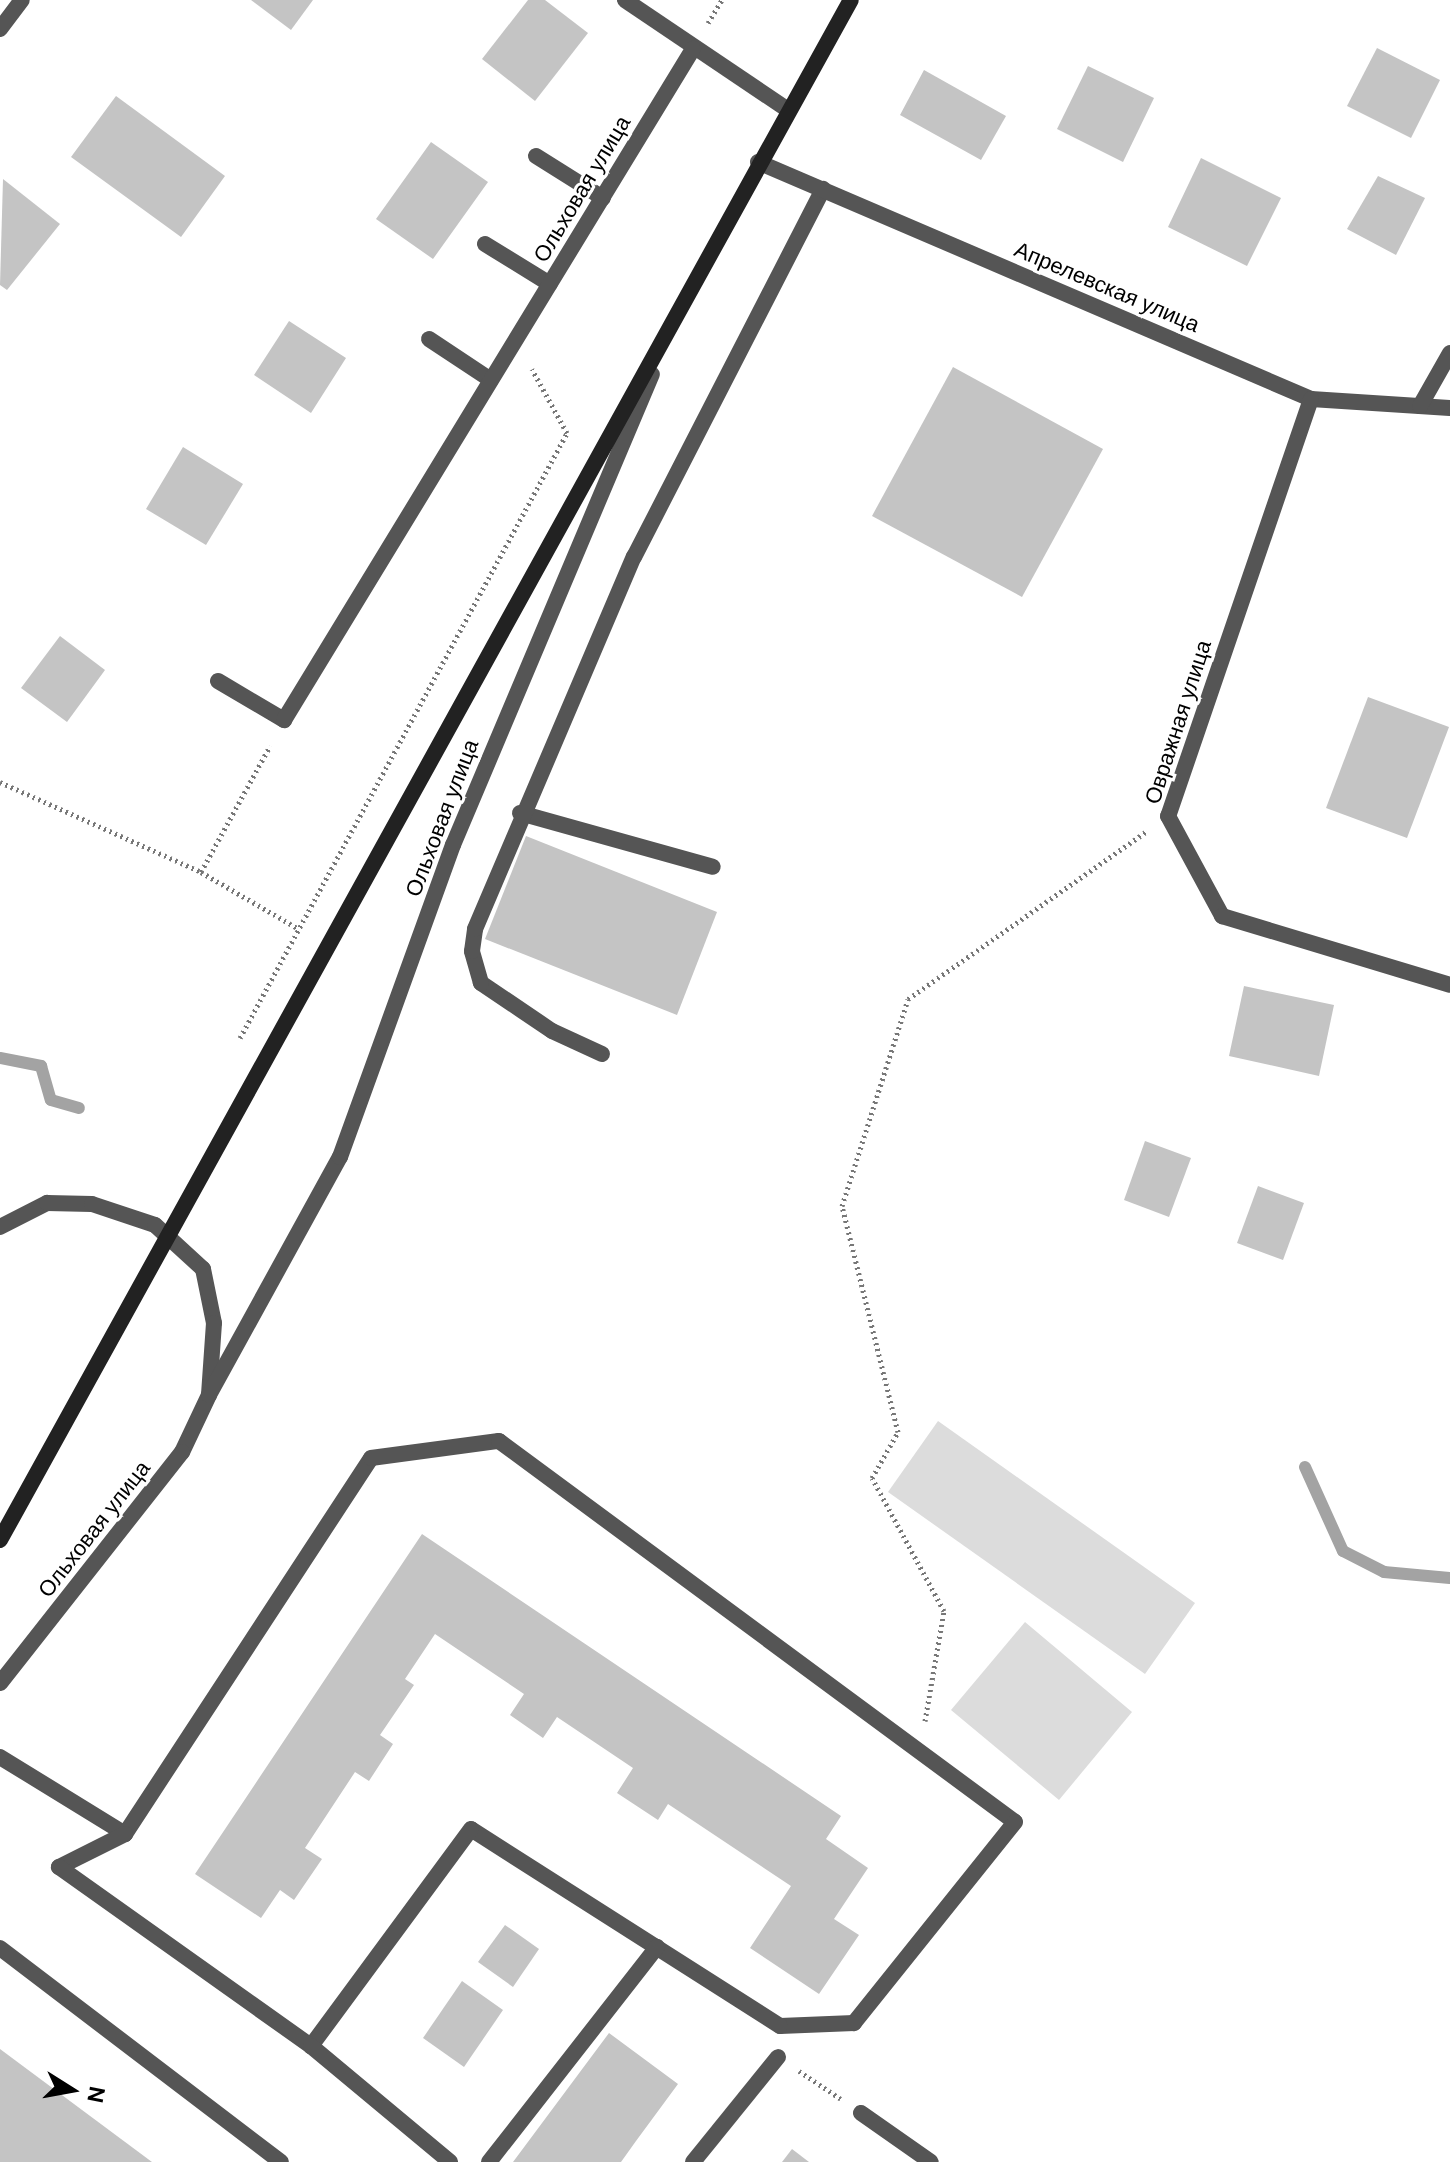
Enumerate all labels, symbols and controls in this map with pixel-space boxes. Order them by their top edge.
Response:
street label: Ольховая улица [528,111,636,267]
street label: Апрелевская улица [1011,236,1203,338]
street label: Овражная улица [1139,637,1217,807]
street label: Ольховая улица [400,736,484,900]
street label: Ольховая улица [32,1455,156,1603]
north arrow [32,2050,112,2130]
text: N [80,2084,112,2105]

